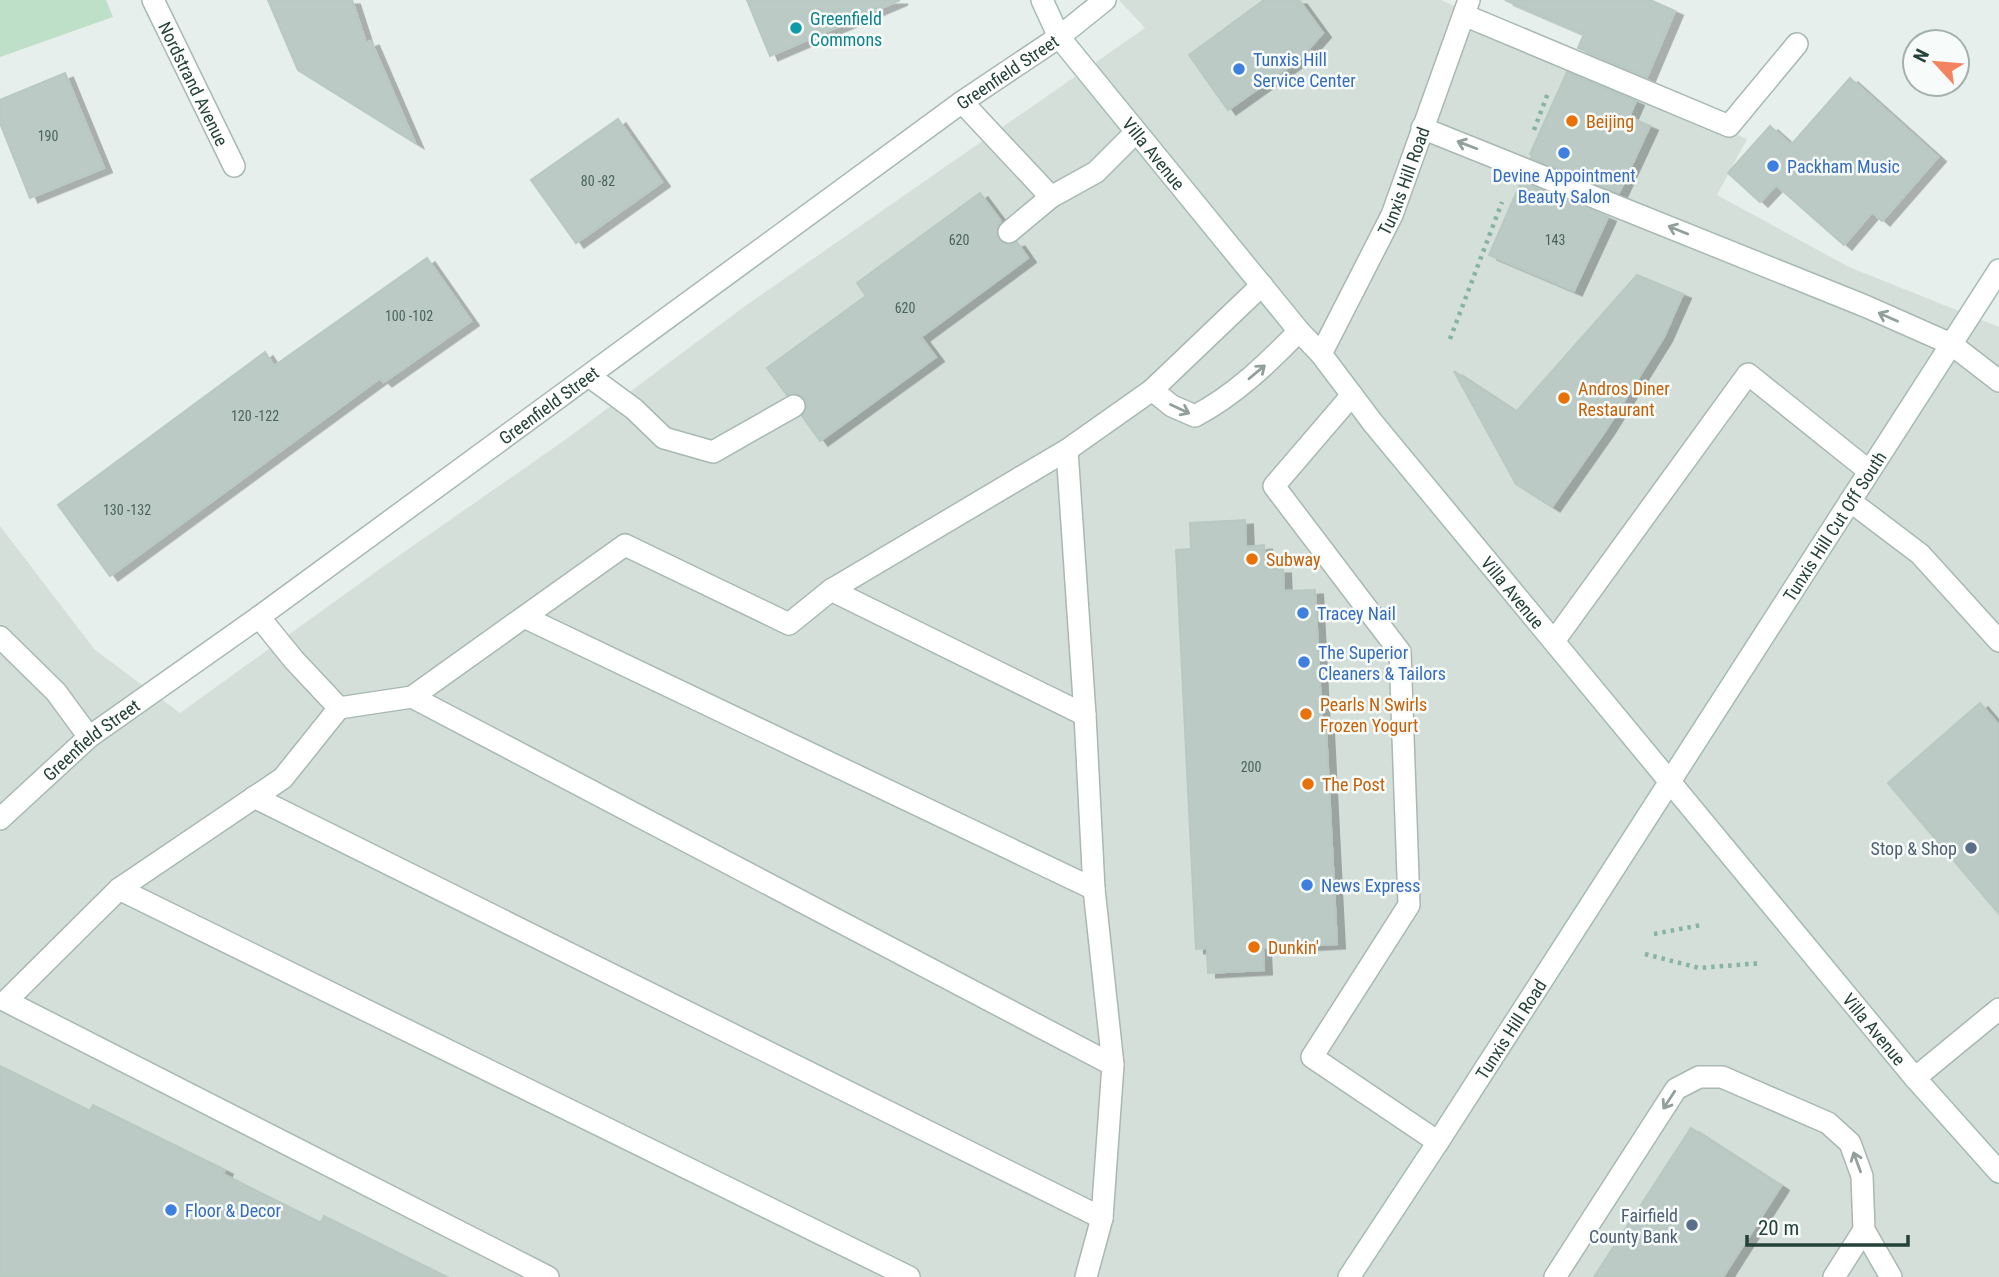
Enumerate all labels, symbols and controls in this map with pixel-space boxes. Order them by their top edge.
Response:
place label: Greenfield Commons [810,8,882,50]
street label: Nordstrand Avenue [155,18,233,149]
marker: Greenfield Commons [788,20,804,36]
north arrow [1901,28,1971,98]
street label: Greenfield Street [952,30,1062,113]
text: N [1908,45,1934,66]
place label: Tunxis Hill Service Center [1253,49,1356,91]
marker: Tunxis Hill Service Center [1231,61,1247,77]
place label: Beijing [1586,111,1634,132]
street label: Villa Avenue [1118,113,1190,194]
marker: Beijing [1564,113,1580,129]
street label: Tunxis Hill Road [1373,124,1433,239]
house number: 190 [38,128,58,144]
one-way arrow [1456,138,1478,151]
marker: Devine Appointment Beauty Salon [1556,145,1572,161]
place label: Packham Music [1787,156,1900,177]
marker: Packham Music [1765,158,1781,174]
place label: Devine Appointment Beauty Salon [1492,165,1636,207]
house number: 80 -82 [581,173,615,189]
one-way arrow [1668,223,1689,236]
house number: 620 [949,232,969,248]
house number: 143 [1545,232,1565,248]
house number: 620 [895,300,915,316]
house number: 100 -102 [385,308,433,324]
one-way arrow [1878,310,1900,323]
street label: Greenfield Street [495,361,602,448]
one-way arrow [1247,364,1265,380]
place label: Andros Diner Restaurant [1578,378,1670,420]
marker: Andros Diner Restaurant [1556,390,1572,406]
one-way arrow [1169,403,1190,416]
house number: 120 -122 [231,408,279,424]
street label: Tunxis Hill Cut Off South [1778,447,1890,605]
house number: 130 -132 [103,502,151,518]
place label: Subway [1266,549,1321,570]
marker: Subway [1244,551,1260,567]
street label: Villa Avenue [1477,552,1549,632]
place label: Tracey Nail [1317,603,1396,624]
marker: Tracey Nail [1295,605,1311,621]
place label: The Superior Cleaners & Tailors [1318,642,1446,684]
marker: The Superior Cleaners & Tailors [1296,654,1312,670]
street label: Greenfield Street [38,694,143,785]
place label: Pearls N Swirls Frozen Yogurt [1320,694,1427,736]
marker: Pearls N Swirls Frozen Yogurt [1298,706,1314,722]
house number: 200 [1241,759,1261,775]
place label: The Post [1322,774,1385,795]
marker: The Post [1300,776,1316,792]
place label: Stop & Shop [1871,838,1957,859]
marker: Stop & Shop [1963,840,1979,856]
place label: News Express [1321,875,1421,896]
marker: News Express [1299,877,1315,893]
place label: Dunkin' [1268,937,1319,958]
marker: Dunkin' [1246,939,1262,955]
street label: Tunxis Hill Road [1471,975,1550,1083]
street label: Villa Avenue [1839,989,1910,1069]
one-way arrow [1662,1090,1677,1109]
one-way arrow [1850,1152,1862,1174]
place label: Floor & Decor [185,1200,281,1221]
marker: Floor & Decor [163,1202,179,1218]
scale bar [1747,1204,1908,1248]
place label: Fairfield County Bank [1589,1205,1678,1247]
text: 20 m [1758,1216,1799,1240]
marker: Fairfield County Bank [1684,1217,1700,1233]

